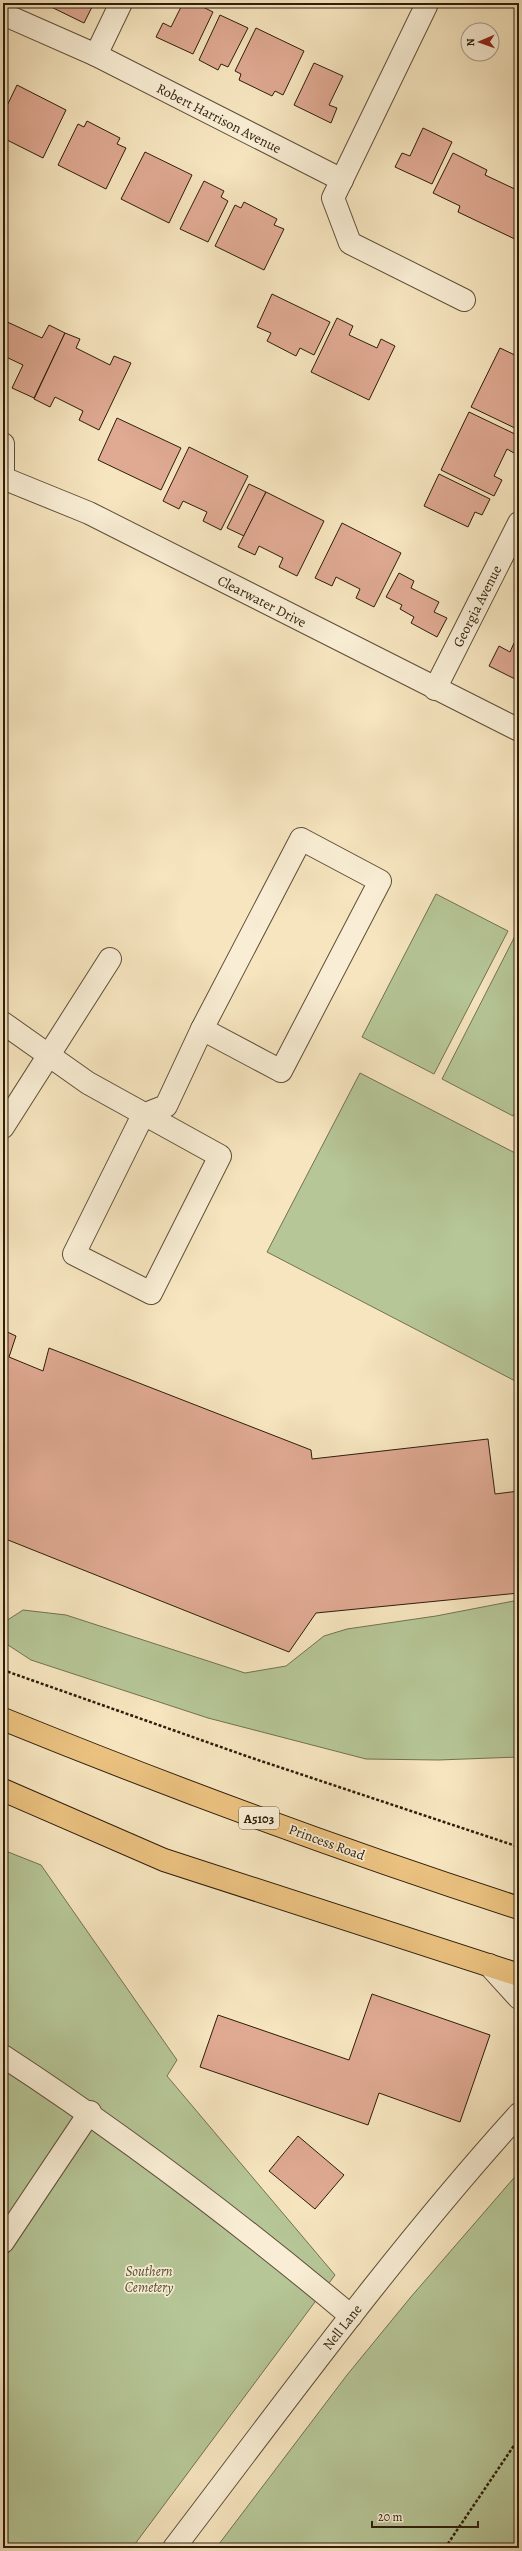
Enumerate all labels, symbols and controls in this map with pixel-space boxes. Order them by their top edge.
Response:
north arrow [460,22,500,62]
text: N [463,38,478,47]
street label: Robert Harrison Avenue [153,79,284,158]
street label: Georgia Avenue [449,562,506,650]
street label: Clearwater Drive [214,571,309,632]
road number: A5103 [239,1807,279,1829]
street label: Princess Road [286,1820,368,1865]
park label: Southern Cemetery [125,2262,173,2297]
street label: Nell Lane [319,2300,366,2354]
scale bar [372,2503,478,2529]
text: 20 m [378,2509,402,2525]

